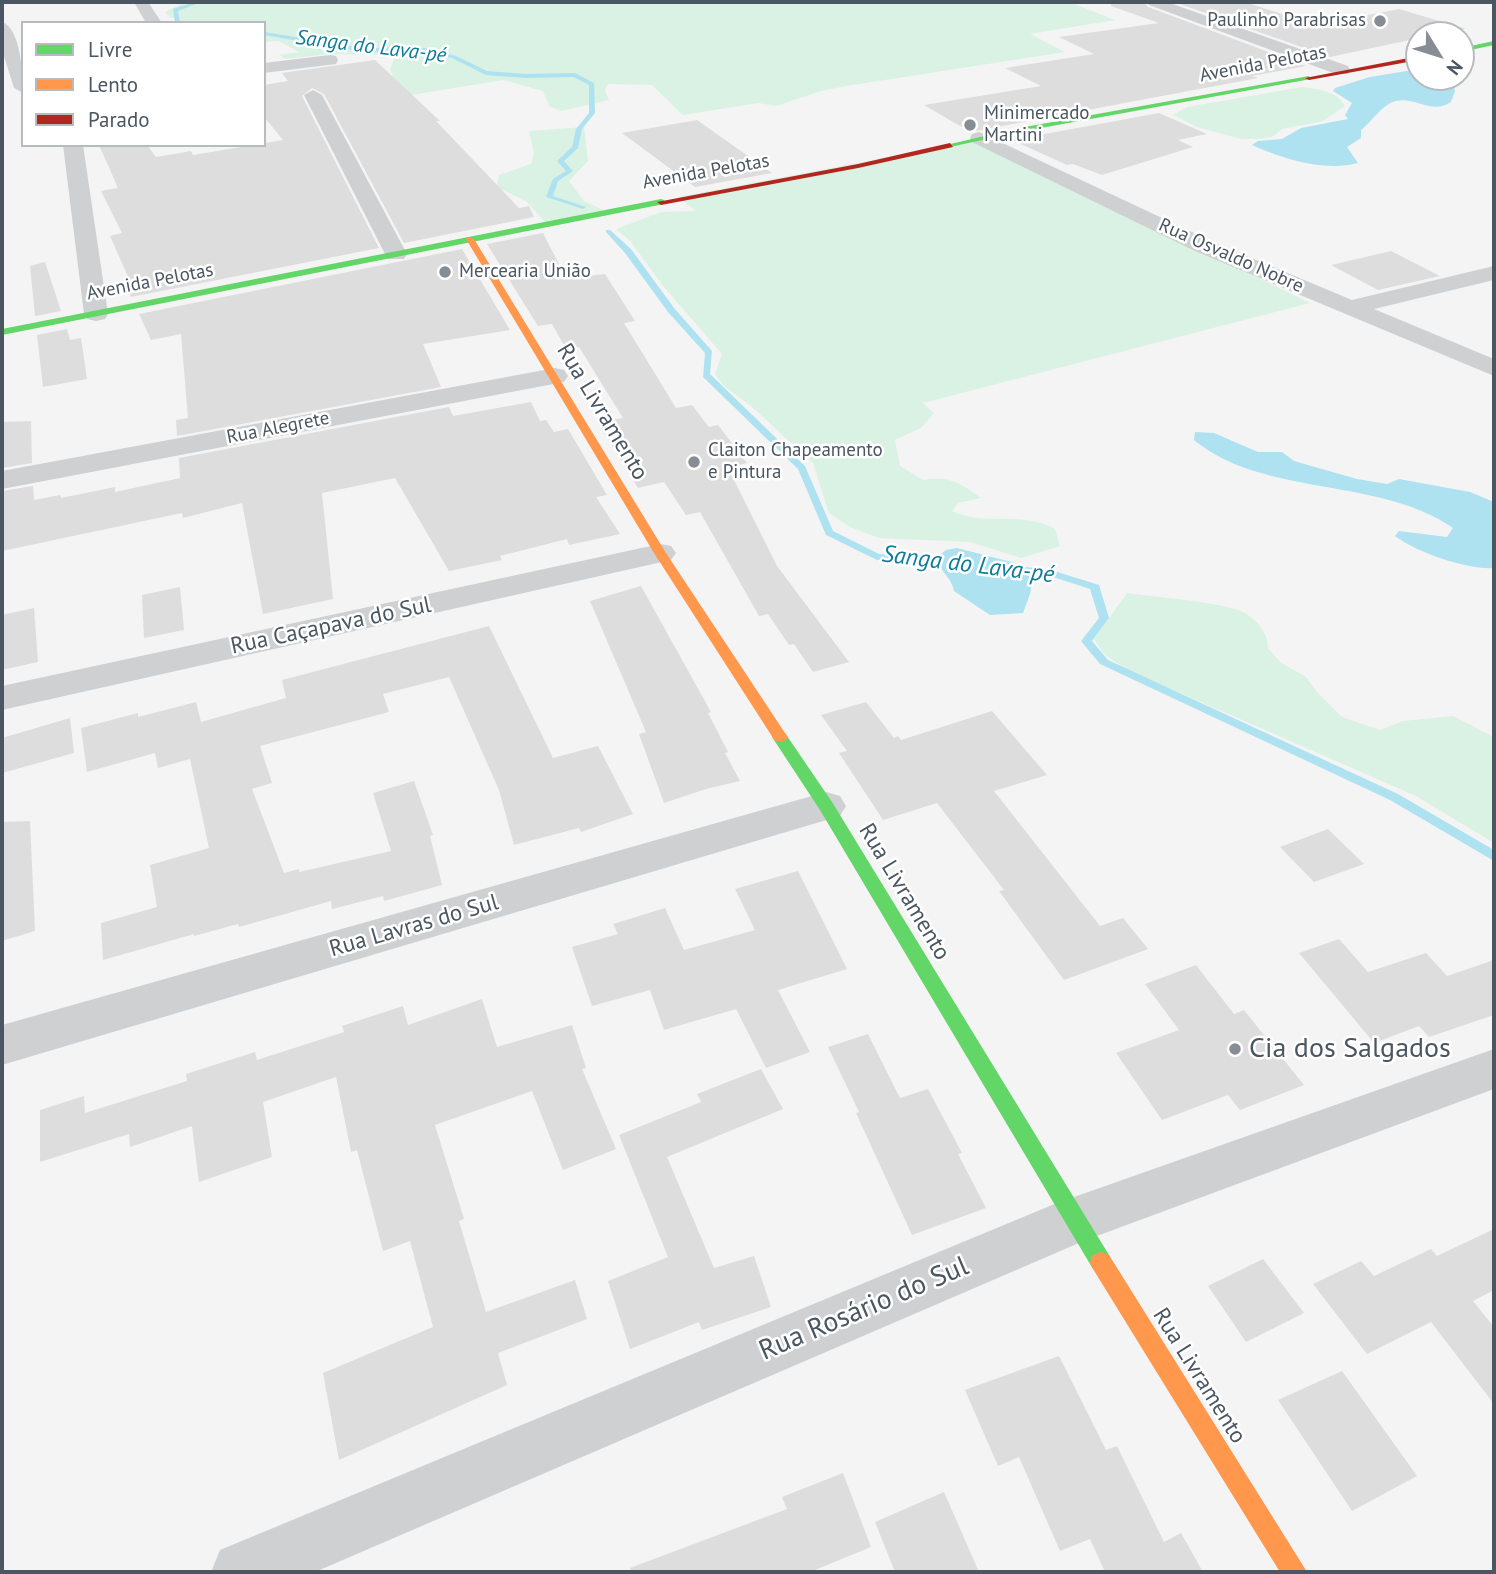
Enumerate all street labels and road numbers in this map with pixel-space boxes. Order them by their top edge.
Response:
street label: Avenida Pelotas [1198,41,1328,87]
street label: Avenida Pelotas [641,150,771,194]
street label: Rua Osvaldo Nobre [1155,214,1307,298]
street label: Avenida Pelotas [85,259,215,305]
street label: Rua Livramento [550,339,654,485]
street label: Rua Alegrete [225,407,331,449]
street label: Rua Caçapava do Sul [228,591,434,661]
street label: Rua Livramento [852,819,956,965]
street label: Rua Lavras do Sul [326,889,502,963]
street label: Rua Rosário do Sul [754,1250,974,1368]
street label: Rua Livramento [1146,1303,1252,1449]

